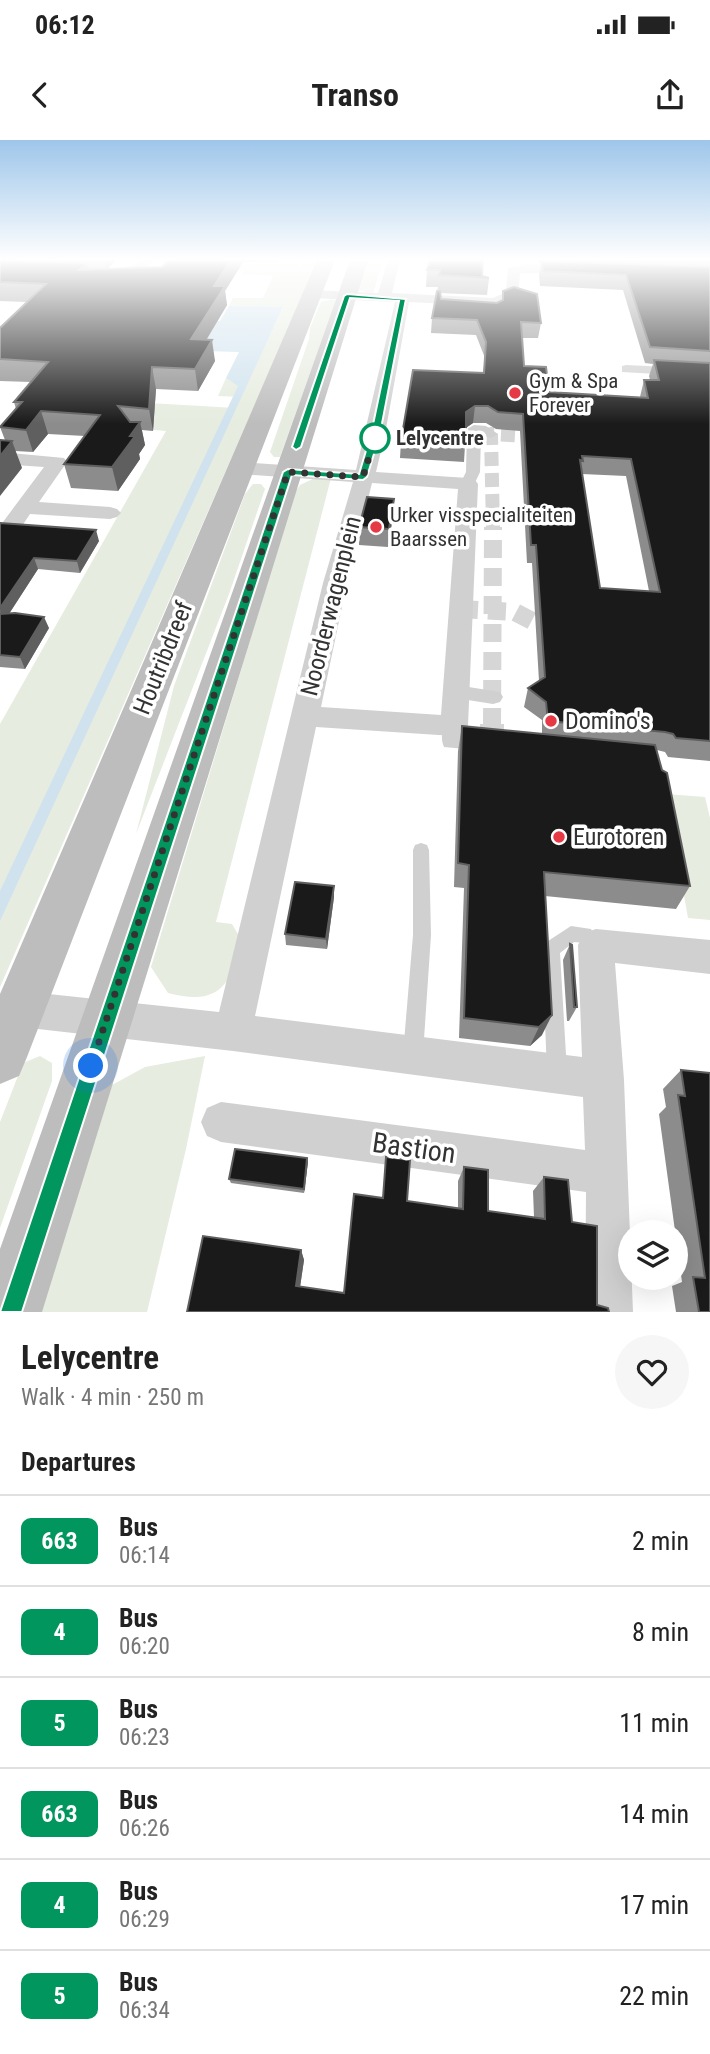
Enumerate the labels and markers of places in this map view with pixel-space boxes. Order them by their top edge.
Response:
place label: Gym & Spa Forever [529,369,618,417]
marker: Gym & Spa Forever [507,385,523,401]
marker: Lelycentre [360,423,390,453]
place label: Lelycentre [396,426,484,450]
place label: Urker visspecialiteiten Baarssen [390,503,573,551]
marker: Urker visspecialiteiten Baarssen [368,519,384,535]
place label: Domino's [565,707,651,735]
marker: Domino's [543,713,559,729]
place label: Eurotoren [573,823,664,851]
marker: Eurotoren [551,829,567,845]

